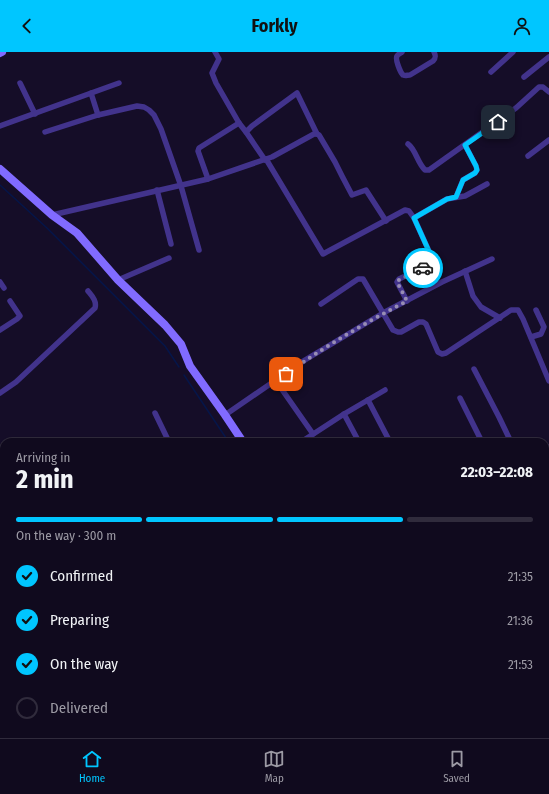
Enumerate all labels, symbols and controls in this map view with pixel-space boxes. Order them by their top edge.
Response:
icon: back [16,15,38,37]
text: Forkly [252,15,297,37]
icon: person [511,15,533,37]
pin [481,105,515,139]
icon: home [487,111,509,133]
courier [403,248,443,288]
icon: car [412,257,434,279]
pin [269,357,303,391]
icon: bag [275,363,297,385]
text: Arriving in [16,450,70,465]
text: 22:03–22:08 [461,463,533,481]
text: 2 min [16,464,74,495]
text: On the way · 300 m [16,528,116,543]
icon: check [16,565,38,587]
text: Confirmed [50,567,113,585]
text: 21:35 [508,569,533,584]
icon: check [16,609,38,631]
text: Preparing [50,611,109,629]
text: 21:36 [507,613,533,628]
icon: check [16,653,38,675]
text: On the way [50,655,118,673]
text: 21:53 [508,657,533,672]
text: Delivered [50,699,108,717]
tab: Home [79,748,105,785]
tab: Map [263,748,285,785]
tab: Saved [443,748,470,785]

